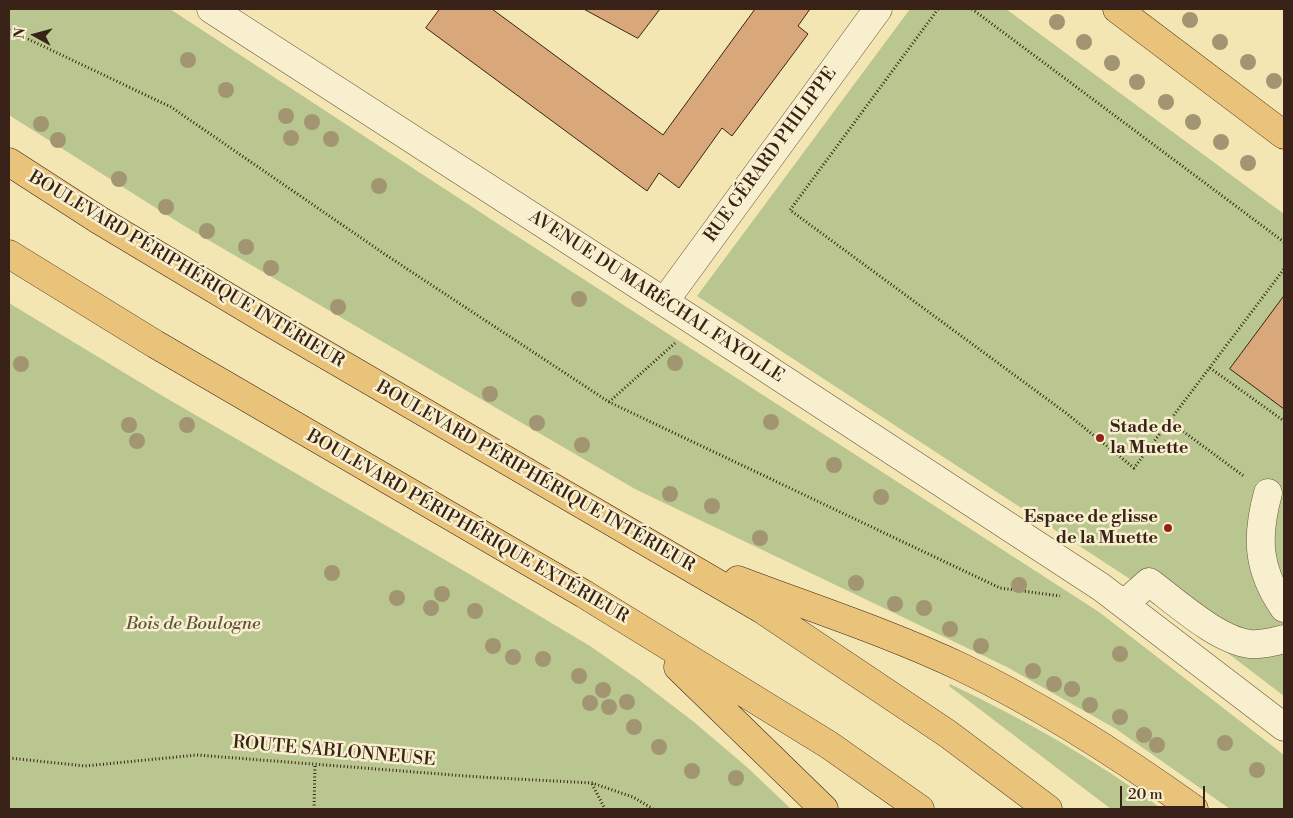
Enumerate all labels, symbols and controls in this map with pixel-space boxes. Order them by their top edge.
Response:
north arrow [10,10,60,60]
text: N [11,27,30,40]
street label: RUE GÉRARD PHILIPPE [700,63,842,247]
street label: BOULEVARD PÉRIPHÉRIQUE INTÉRIEUR [24,167,348,373]
street label: AVENUE DU MARÉCHAL FAYOLLE [524,206,788,388]
street label: BOULEVARD PÉRIPHÉRIQUE INTÉRIEUR [372,377,698,577]
place label: Stade de la Muette [1110,417,1188,459]
street label: BOULEVARD PÉRIPHÉRIQUE EXTÉRIEUR [302,426,632,628]
marker: Stade de la Muette [1094,432,1106,444]
place label: Espace de glisse de la Muette [1024,507,1158,550]
marker: Espace de glisse de la Muette [1162,522,1174,534]
park label: Bois de Boulogne [126,614,260,636]
street label: ROUTE SABLONNEUSE [232,732,436,772]
scale bar [1123,776,1208,808]
text: 20 m [1128,785,1163,804]

